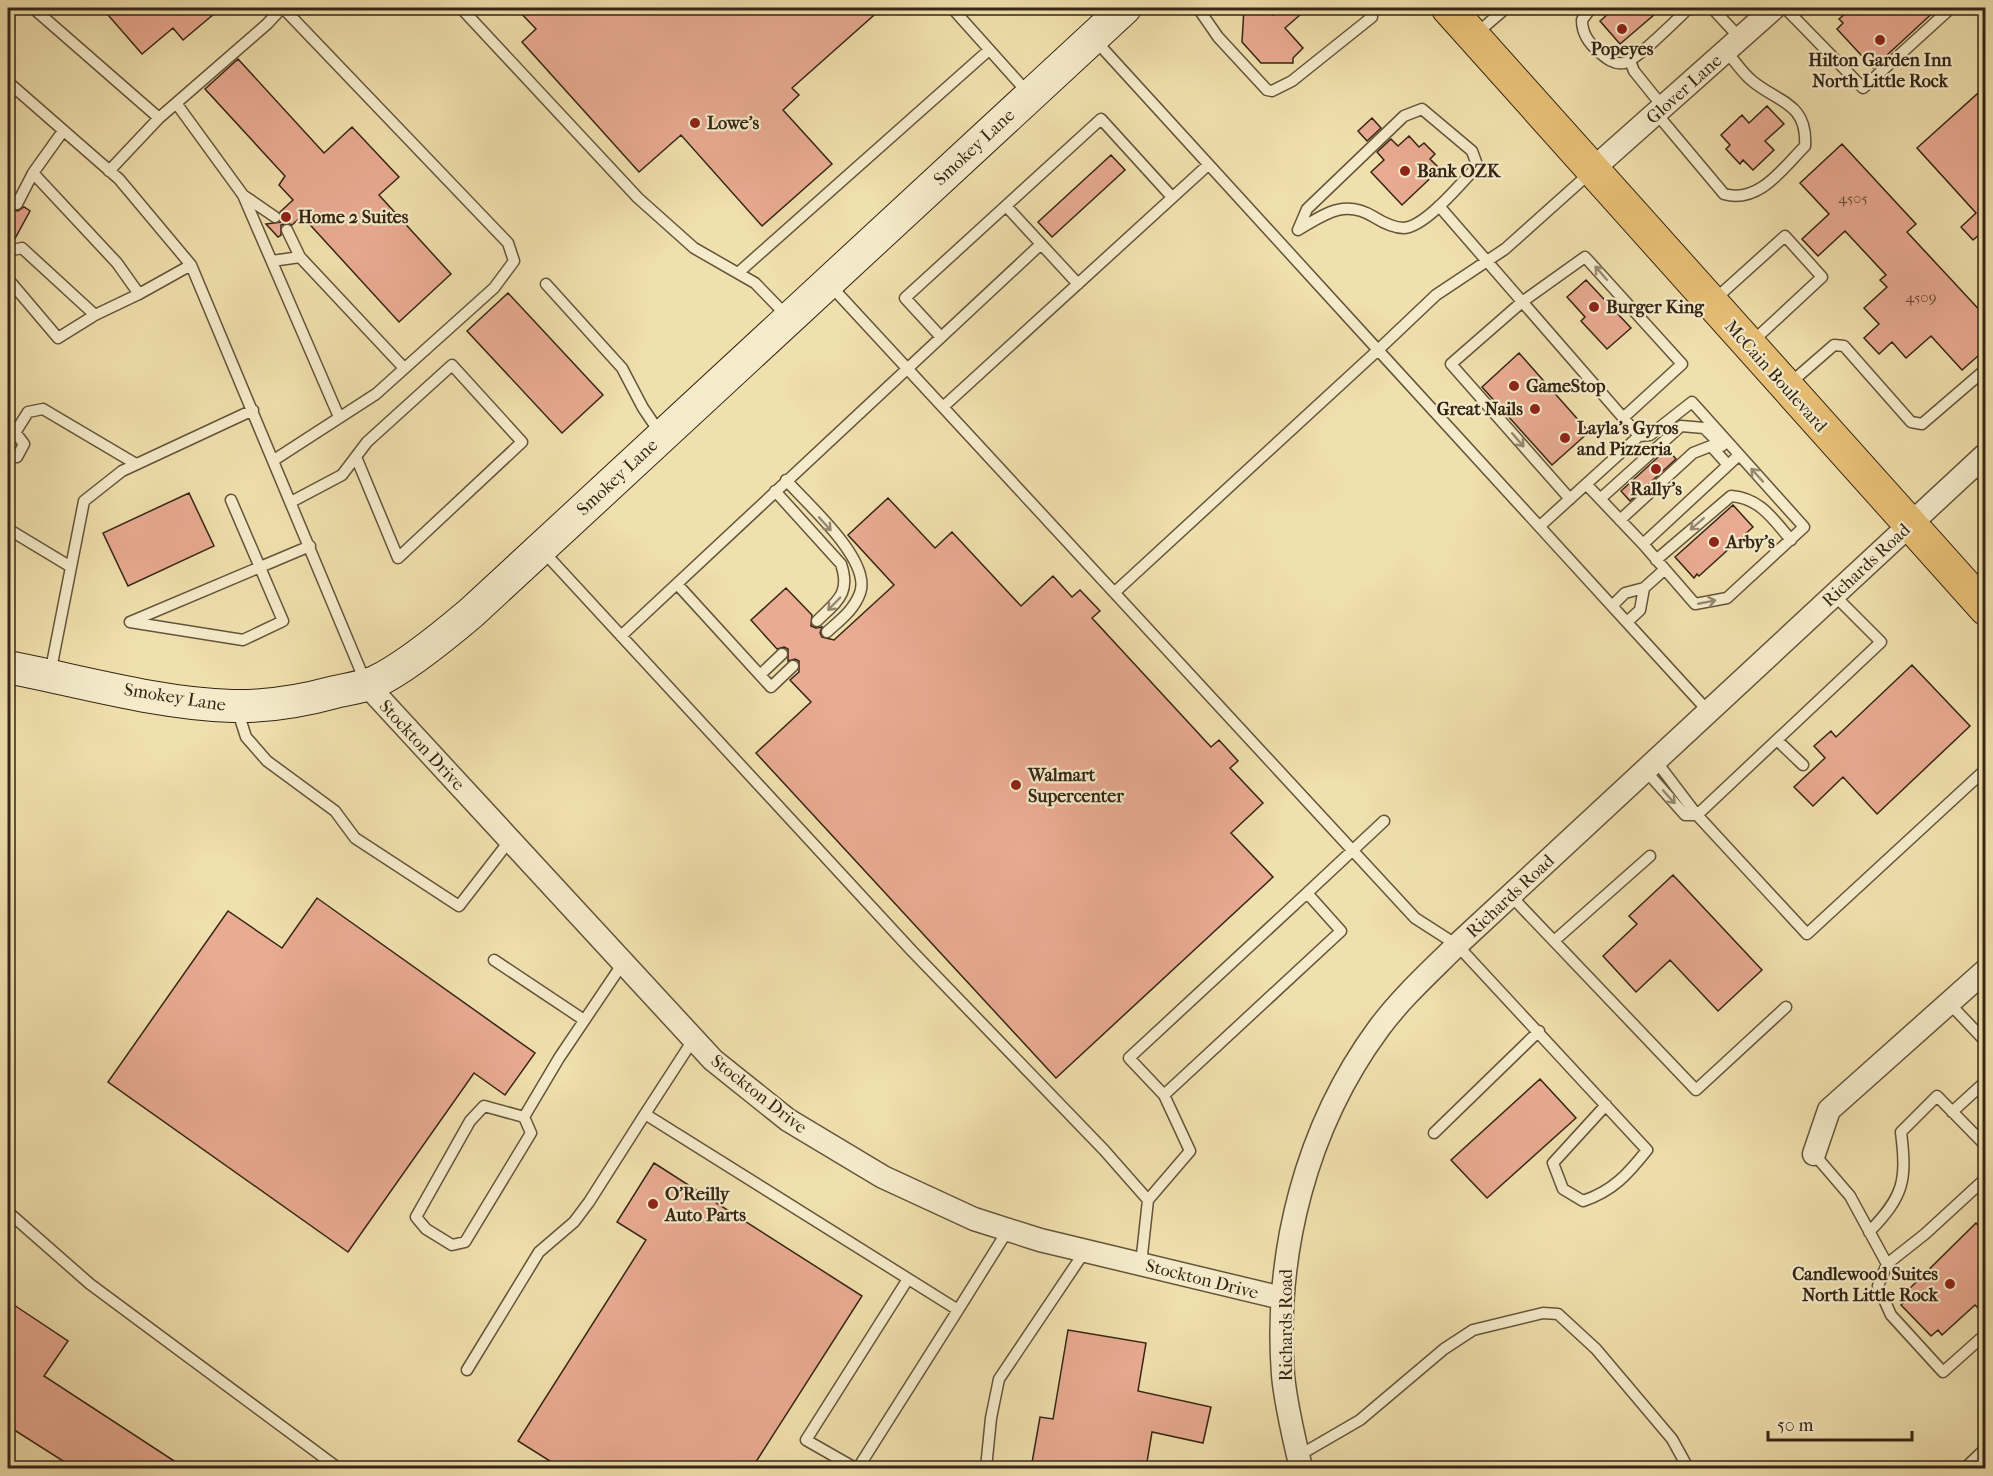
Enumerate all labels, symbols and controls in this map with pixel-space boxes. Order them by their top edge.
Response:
marker: Popeyes [1615,22,1629,36]
marker: Hilton Garden Inn North Little Rock [1873,33,1887,47]
place label: Popeyes [1591,39,1654,60]
street label: Glover Lane [1642,50,1726,129]
place label: Hilton Garden Inn North Little Rock [1808,50,1952,92]
street label: Smokey Lane [930,105,1019,190]
place label: Lowe's [707,113,759,134]
marker: Lowe's [688,116,702,130]
place label: Bank OZK [1417,161,1502,182]
marker: Bank OZK [1398,164,1412,178]
house number: 4505 [1838,189,1868,207]
place label: Home 2 Suites [298,207,409,228]
marker: Home 2 Suites [279,210,293,224]
one-way arrow [1595,265,1608,281]
house number: 4509 [1905,288,1937,306]
place label: Burger King [1606,297,1705,318]
marker: Burger King [1587,300,1601,314]
street label: McCain Boulevard [1720,316,1831,437]
place label: GameStop [1526,376,1606,397]
marker: GameStop [1507,379,1521,393]
place label: Great Nails [1437,399,1523,420]
marker: Great Nails [1528,402,1542,416]
place label: Layla's Gyros and Pizzeria [1577,418,1679,460]
marker: Layla's Gyros and Pizzeria [1558,431,1572,445]
one-way arrow [1511,432,1525,447]
street label: Smokey Lane [573,435,662,520]
marker: Rally's [1649,462,1663,476]
one-way arrow [1750,468,1764,483]
place label: Rally's [1630,479,1682,500]
one-way arrow [818,516,832,531]
one-way arrow [1690,517,1705,531]
street label: Richards Road [1818,519,1915,611]
place label: Arby's [1725,532,1775,553]
marker: Arby's [1707,535,1721,549]
one-way arrow [827,596,842,611]
one-way arrow [1697,596,1717,607]
street label: Smokey Lane [123,679,227,716]
street label: Stockton Drive [374,696,469,795]
place label: Walmart Supercenter [1027,765,1124,807]
marker: Walmart Supercenter [1009,778,1023,792]
one-way arrow [1662,789,1676,804]
street label: Richards Road [1462,850,1559,942]
street label: Stockton Drive [707,1050,811,1138]
place label: O'Reilly Auto Parts [664,1184,746,1226]
marker: O'Reilly Auto Parts [646,1197,660,1211]
street label: Stockton Drive [1143,1255,1261,1304]
place label: Candlewood Suites North Little Rock [1792,1264,1939,1306]
street label: Richards Road [1276,1269,1297,1381]
marker: Candlewood Suites North Little Rock [1943,1277,1957,1291]
scale bar [1768,1404,1912,1442]
text: 50 m [1777,1415,1814,1436]

